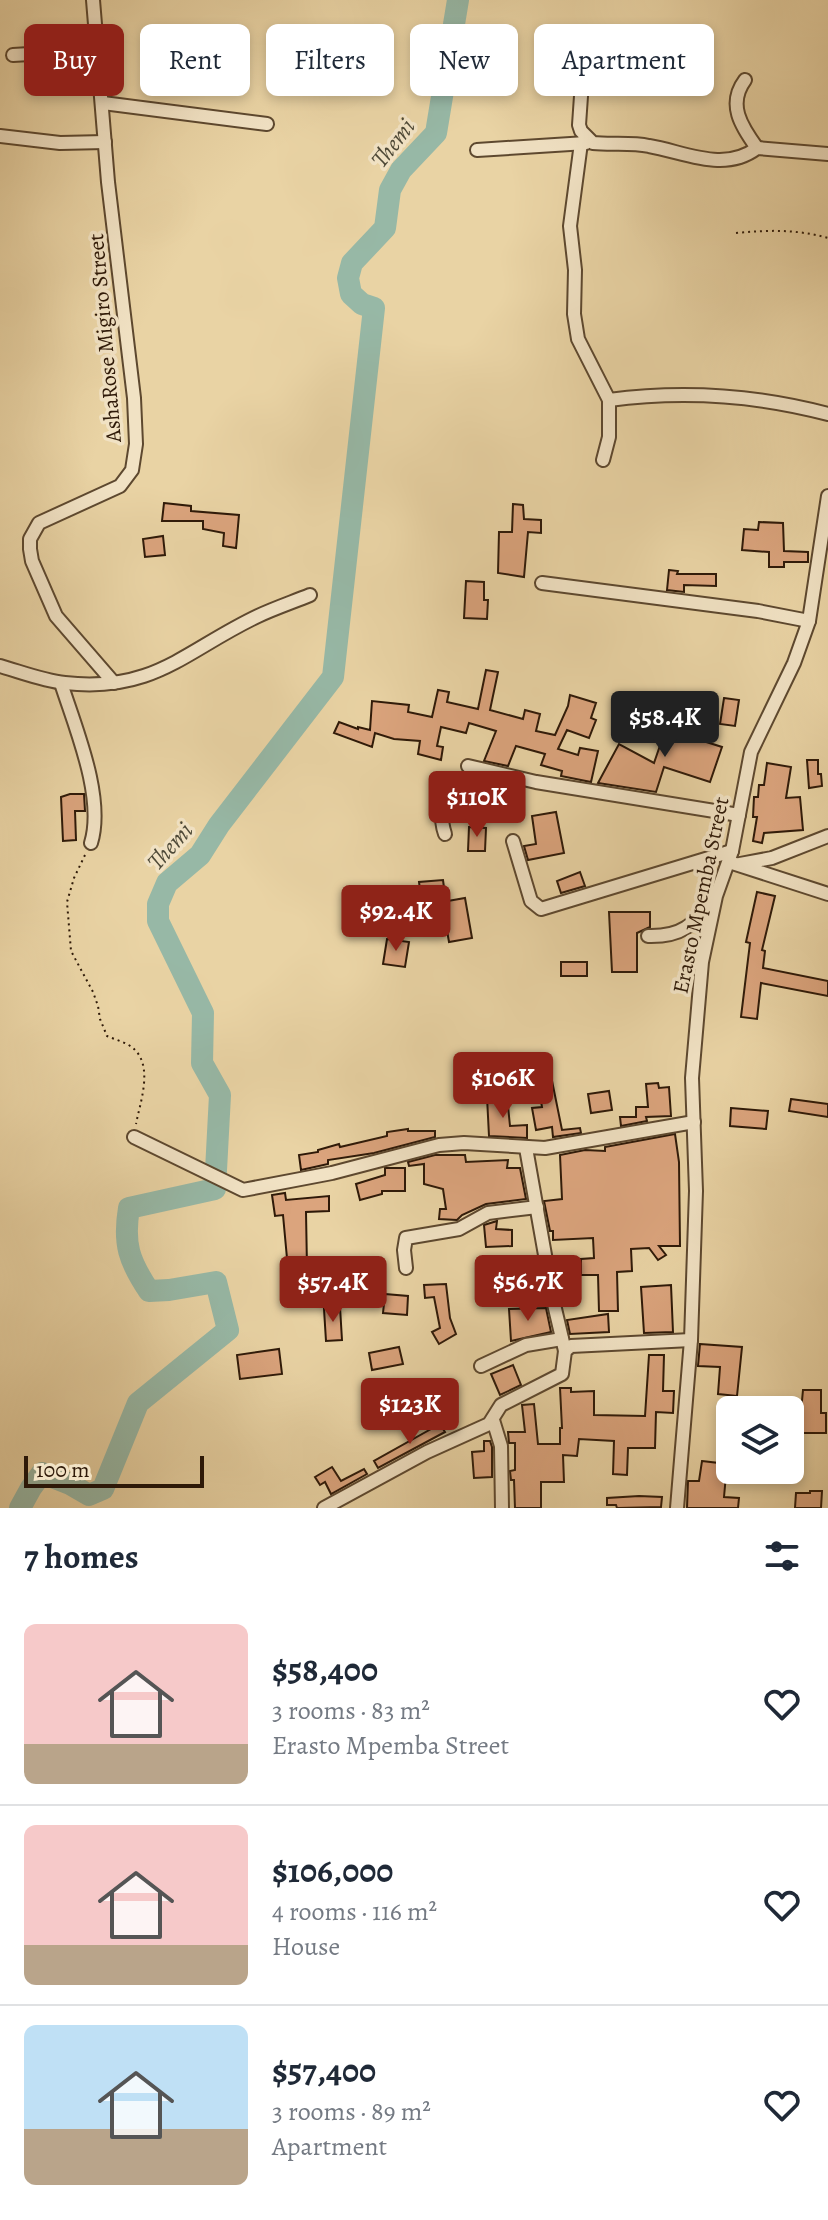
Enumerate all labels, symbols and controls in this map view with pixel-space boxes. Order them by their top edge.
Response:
chip: Buy [24,24,124,96]
chip: Rent [140,24,250,96]
chip: Filters [266,24,394,96]
chip: New [410,24,518,96]
chip: Apartment [534,24,714,96]
water label: Themi [364,112,422,174]
street label: AshaRose Migiro Street [81,232,129,445]
pin: $58.4K [600,691,730,759]
text: $58.4K [629,699,701,734]
pin: $110K [421,771,533,839]
text: $110K [447,779,507,814]
street label: Erasto Mpemba Street [665,794,736,996]
water label: Themi [140,815,200,877]
pin: $92.4K [331,885,461,953]
text: $92.4K [359,893,433,928]
pin: $106K [447,1052,559,1120]
text: $106K [471,1060,535,1095]
pin: $56.7K [463,1255,593,1323]
pin: $57.4K [268,1256,398,1324]
text: $56.7K [493,1263,563,1298]
text: $57.4K [298,1264,368,1299]
pin: $123K [354,1378,466,1446]
text: $123K [379,1386,441,1421]
map controls [716,1396,804,1484]
button: layers [716,1396,804,1484]
scale bar [24,1452,204,1488]
text: 100 m [36,1455,90,1485]
text: 7 homes [24,1533,139,1580]
icon: filters [760,1534,804,1578]
text: $58,400 [272,1646,378,1693]
icon: home [88,1656,184,1752]
icon: heart [760,1682,804,1726]
text: 3 rooms · 83 m² [272,1693,430,1728]
text: Erasto Mpemba Street [272,1728,509,1763]
text: $106,000 [272,1847,393,1894]
icon: home [88,1857,184,1953]
icon: heart [760,1883,804,1927]
text: 4 rooms · 116 m² [272,1894,437,1929]
text: House [272,1929,340,1964]
text: $57,400 [272,2047,376,2094]
icon: home [88,2057,184,2153]
icon: heart [760,2083,804,2127]
text: 3 rooms · 89 m² [272,2094,431,2129]
text: Apartment [272,2129,387,2164]

